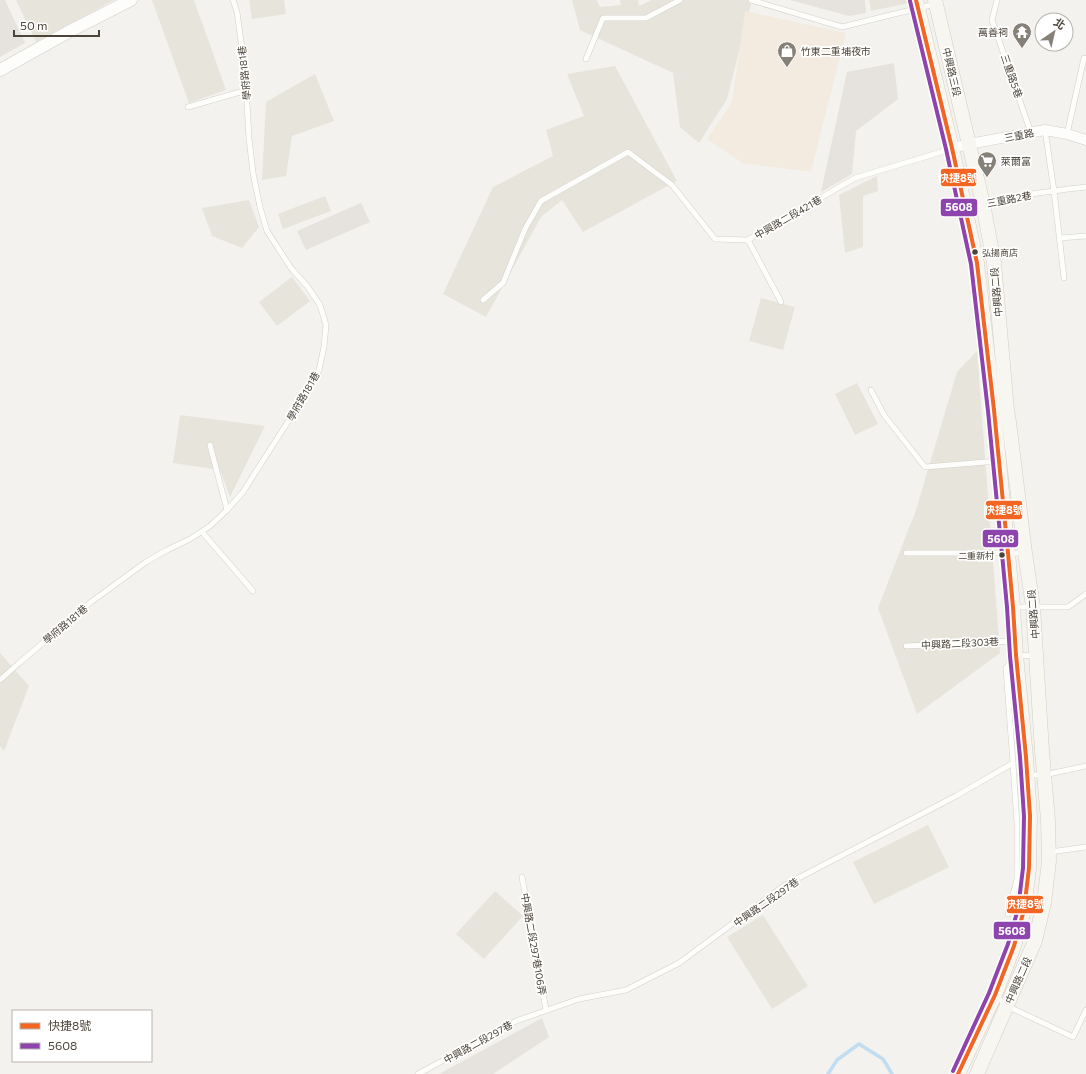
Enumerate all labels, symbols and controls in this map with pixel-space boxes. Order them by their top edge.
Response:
scale bar [14,12,99,38]
north arrow [1034,12,1074,52]
text: 北 [1052,15,1068,32]
text: 50 m [20,18,48,32]
temple icon: 萬善祠 [1011,21,1033,49]
place label: 萬善祠 [978,26,1008,38]
shop icon: 竹東二重埔夜市 [776,40,798,68]
street label: 學府路181巷 [235,45,253,101]
place label: 竹東二重埔夜市 [801,45,871,57]
street label: 中興路三段 [941,46,963,98]
street label: 三重路5巷 [999,52,1025,100]
street label: 三重路 [1003,126,1035,144]
supermarket icon: 萊爾富 [976,150,998,178]
place label: 萊爾富 [1001,155,1031,167]
line badge: 快捷8號 [940,168,977,187]
text: 快捷8號 [938,171,978,184]
street label: 三重路2巷 [986,189,1032,209]
street label: 中興路二段421巷 [752,193,824,241]
line badge: 5608 [940,198,978,217]
text: 5608 [945,200,973,213]
marker: 弘揚商店 [970,247,980,257]
place label: 弘揚商店 [982,247,1018,258]
street label: 中興路二段 [988,267,1004,317]
street label: 學府路181巷 [284,369,322,423]
line badge: 快捷8號 [985,500,1023,520]
text: 快捷8號 [984,503,1024,516]
line badge: 5608 [982,529,1019,548]
text: 5608 [987,532,1015,545]
place label: 二重新村 [958,550,994,561]
marker: 二重新村 [997,550,1007,560]
street label: 中興路二段 [1025,589,1041,639]
street label: 學府路181巷 [40,602,90,646]
street label: 中興路二段303巷 [921,635,999,651]
street label: 中興路二段297巷 [731,875,801,929]
street label: 中興路二段297巷106弄 [519,892,549,996]
line badge: 快捷8號 [1006,895,1044,914]
text: 快捷8號 [1005,897,1045,910]
line badge: 5608 [993,921,1031,940]
text: 5608 [998,924,1026,937]
street label: 中興路二段 [1002,955,1034,1005]
legend [12,1010,152,1062]
text: 快捷8號 [48,1018,91,1032]
street label: 中興路二段297巷 [441,1018,515,1066]
text: 5608 [48,1038,77,1052]

